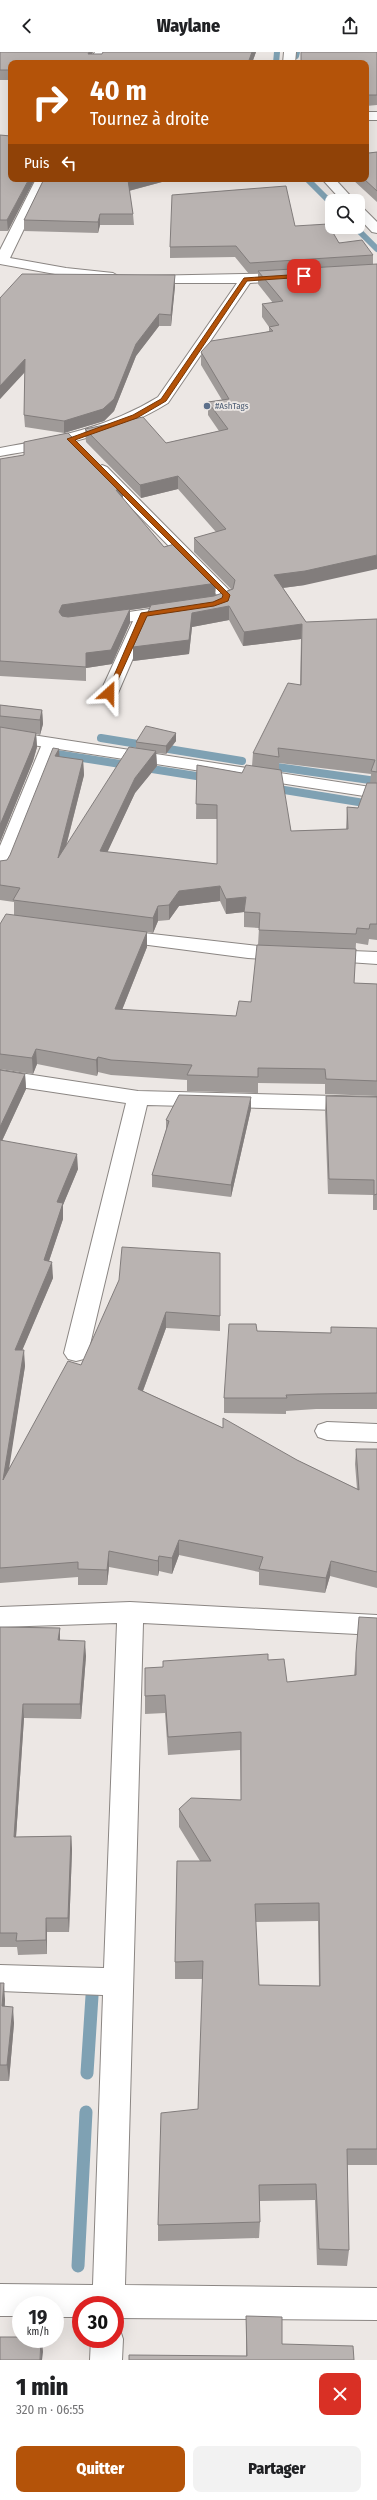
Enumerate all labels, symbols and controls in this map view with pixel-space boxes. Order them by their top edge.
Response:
icon: back [16,15,38,37]
text: Waylane [157,15,220,37]
icon: share [339,15,361,37]
text: 40 m [90,74,147,107]
icon: right [24,76,76,128]
text: Tournez à droite [90,108,209,130]
icon: left [58,152,80,174]
text: Puis [24,154,50,172]
map controls [325,194,365,234]
button: search [325,194,365,234]
pin [287,259,321,293]
icon: arrive [293,265,315,287]
marker: #AshTags [202,401,212,411]
place label: #AshTags [215,401,249,411]
position arrow [88,672,130,714]
speed limit sign: 30 [72,2296,124,2348]
text: 19 [29,2305,47,2329]
text: km/h [27,2326,49,2338]
text: 1 min [16,2373,68,2401]
button: close [319,2373,361,2415]
text: 320 m · 06:55 [16,2402,84,2417]
button: Quitter [16,2446,185,2492]
button: Partager [193,2446,361,2492]

